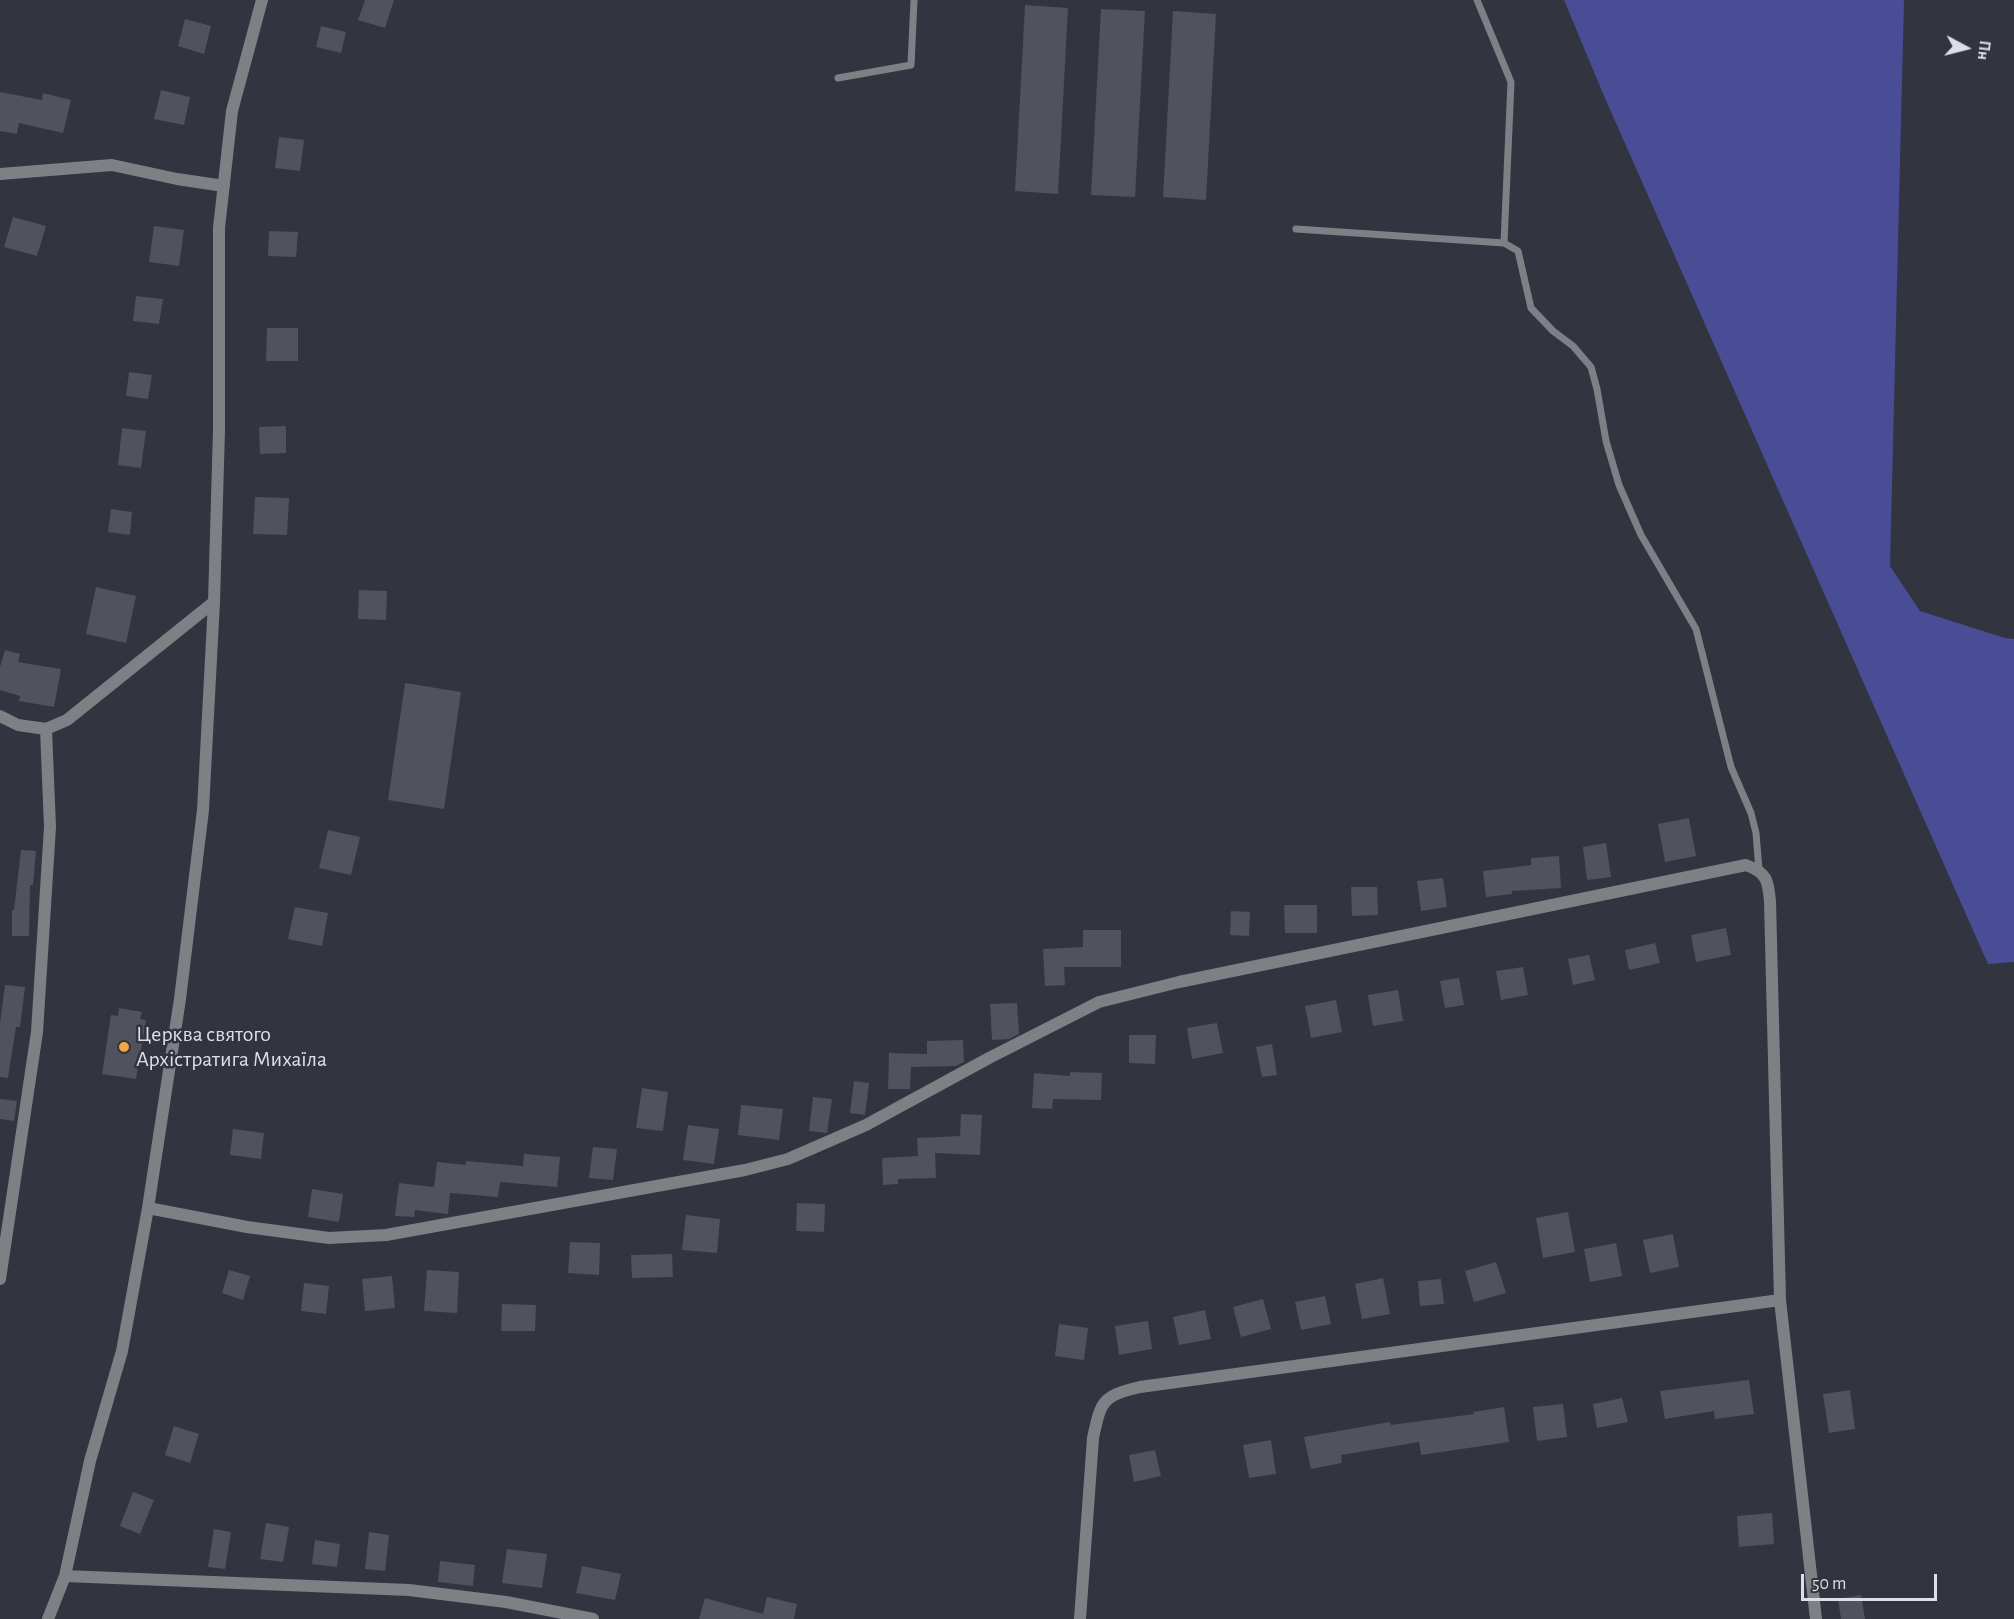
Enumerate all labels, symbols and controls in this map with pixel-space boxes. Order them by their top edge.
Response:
north arrow [1936,18,1996,78]
text: Пн [1975,40,1993,61]
place label: Церква святого Архістратига Михаїла [136,1021,327,1072]
marker: Церква святого Архістратига Михаїла [117,1040,131,1054]
scale bar [1804,1562,1940,1600]
text: 50 m [1812,1575,1846,1593]

